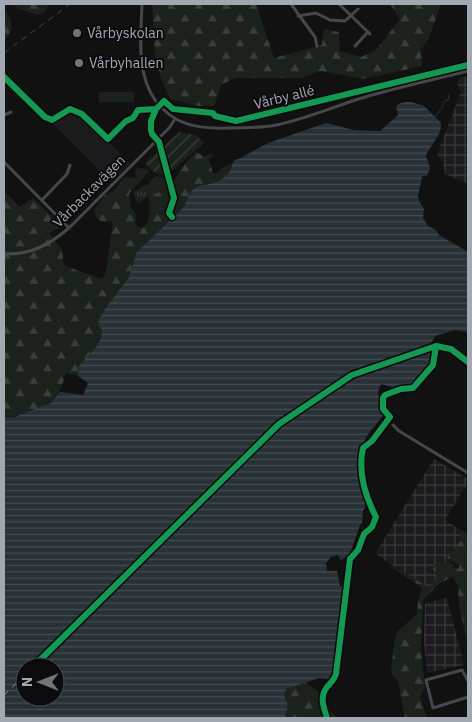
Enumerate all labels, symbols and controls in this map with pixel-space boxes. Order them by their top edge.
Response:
place label: Vårbyskolan [87,24,164,42]
marker: Vårbyskolan [71,27,83,39]
place label: Vårbyhallen [89,54,163,72]
marker: Vårbyhallen [73,57,85,69]
street label: Vårby allé [252,81,316,113]
street label: Vårbackavägen [49,151,129,231]
north arrow [15,657,65,707]
text: N [18,677,36,687]

